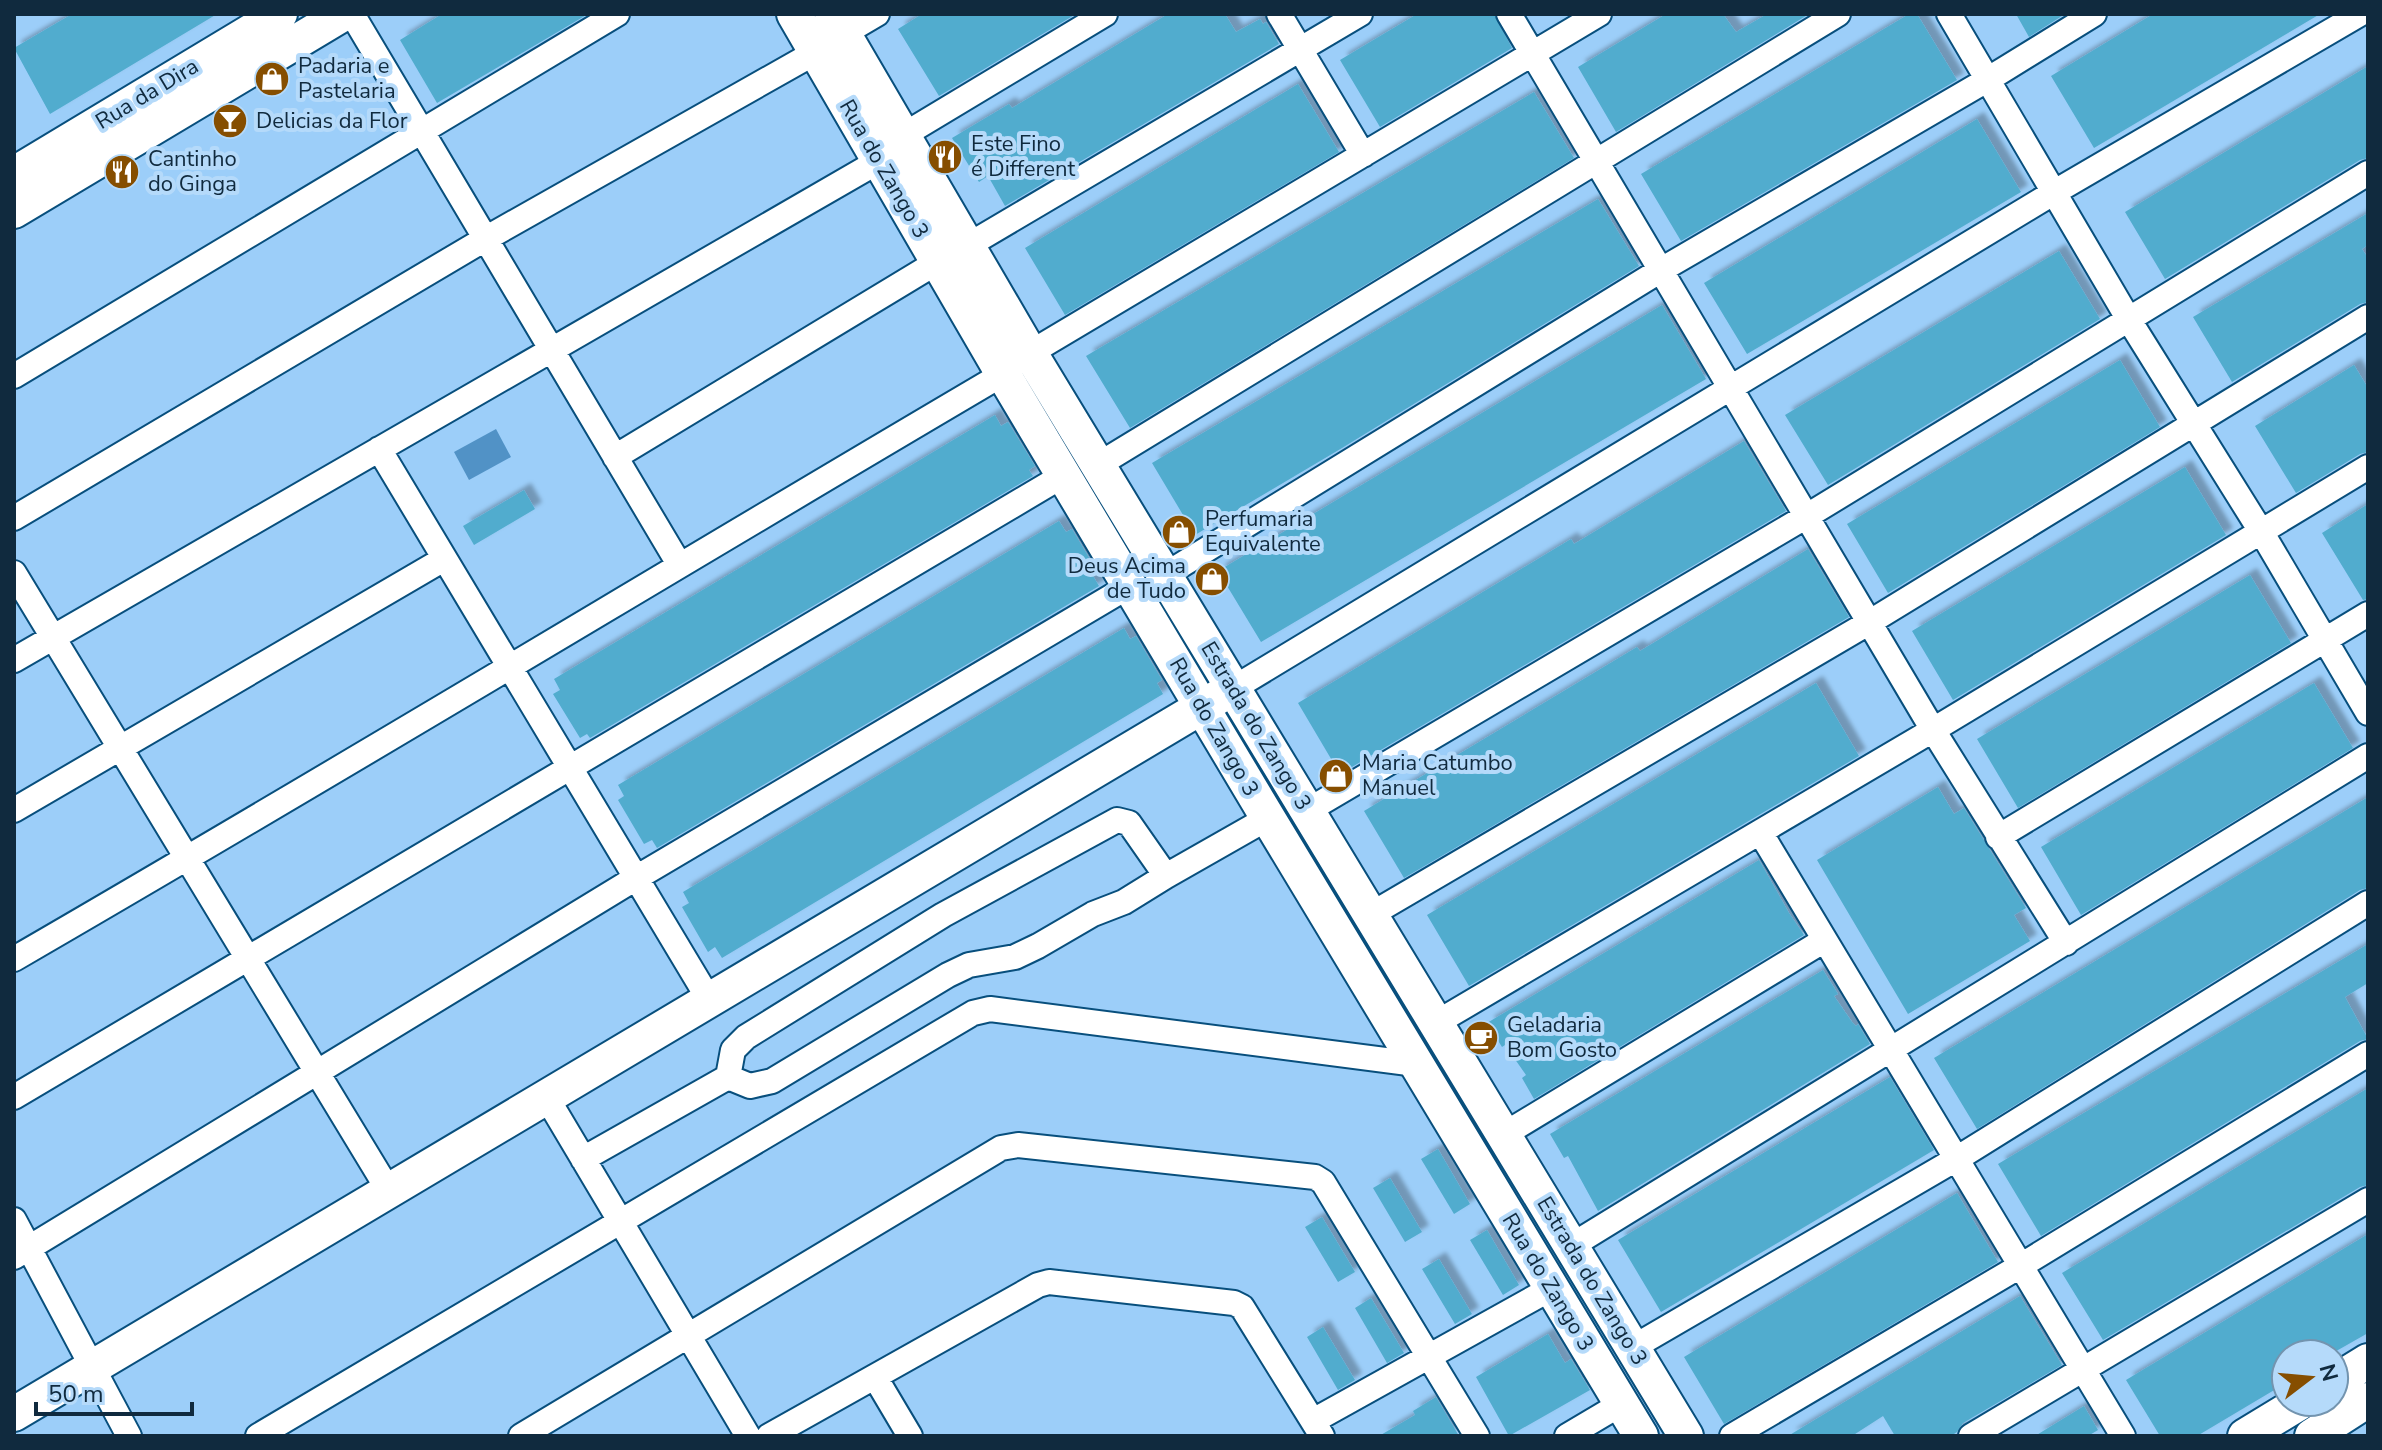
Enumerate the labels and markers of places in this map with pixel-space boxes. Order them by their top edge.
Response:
place label: Padaria e Pastelaria [298,51,396,106]
shop icon: Padaria e Pastelaria [253,60,291,98]
bar icon: Delicias da Flor [211,102,249,140]
place label: Delicias da Flor [256,106,408,136]
place label: Este Fino é Different [971,129,1075,184]
restaurant icon: Este Fino é Different [926,138,964,176]
place label: Cantinho do Ginga [148,144,237,199]
restaurant icon: Cantinho do Ginga [103,153,141,191]
place label: Perfumaria Equivalente [1205,504,1321,559]
shop icon: Perfumaria Equivalente [1160,513,1198,551]
place label: Deus Acima de Tudo [1068,551,1186,606]
shop icon: Deus Acima de Tudo [1193,560,1231,598]
place label: Maria Catumbo Manuel [1362,748,1513,803]
shop icon: Maria Catumbo Manuel [1317,757,1355,795]
place label: Geladaria Bom Gosto [1507,1010,1617,1065]
cafe icon: Geladaria Bom Gosto [1462,1019,1500,1057]

